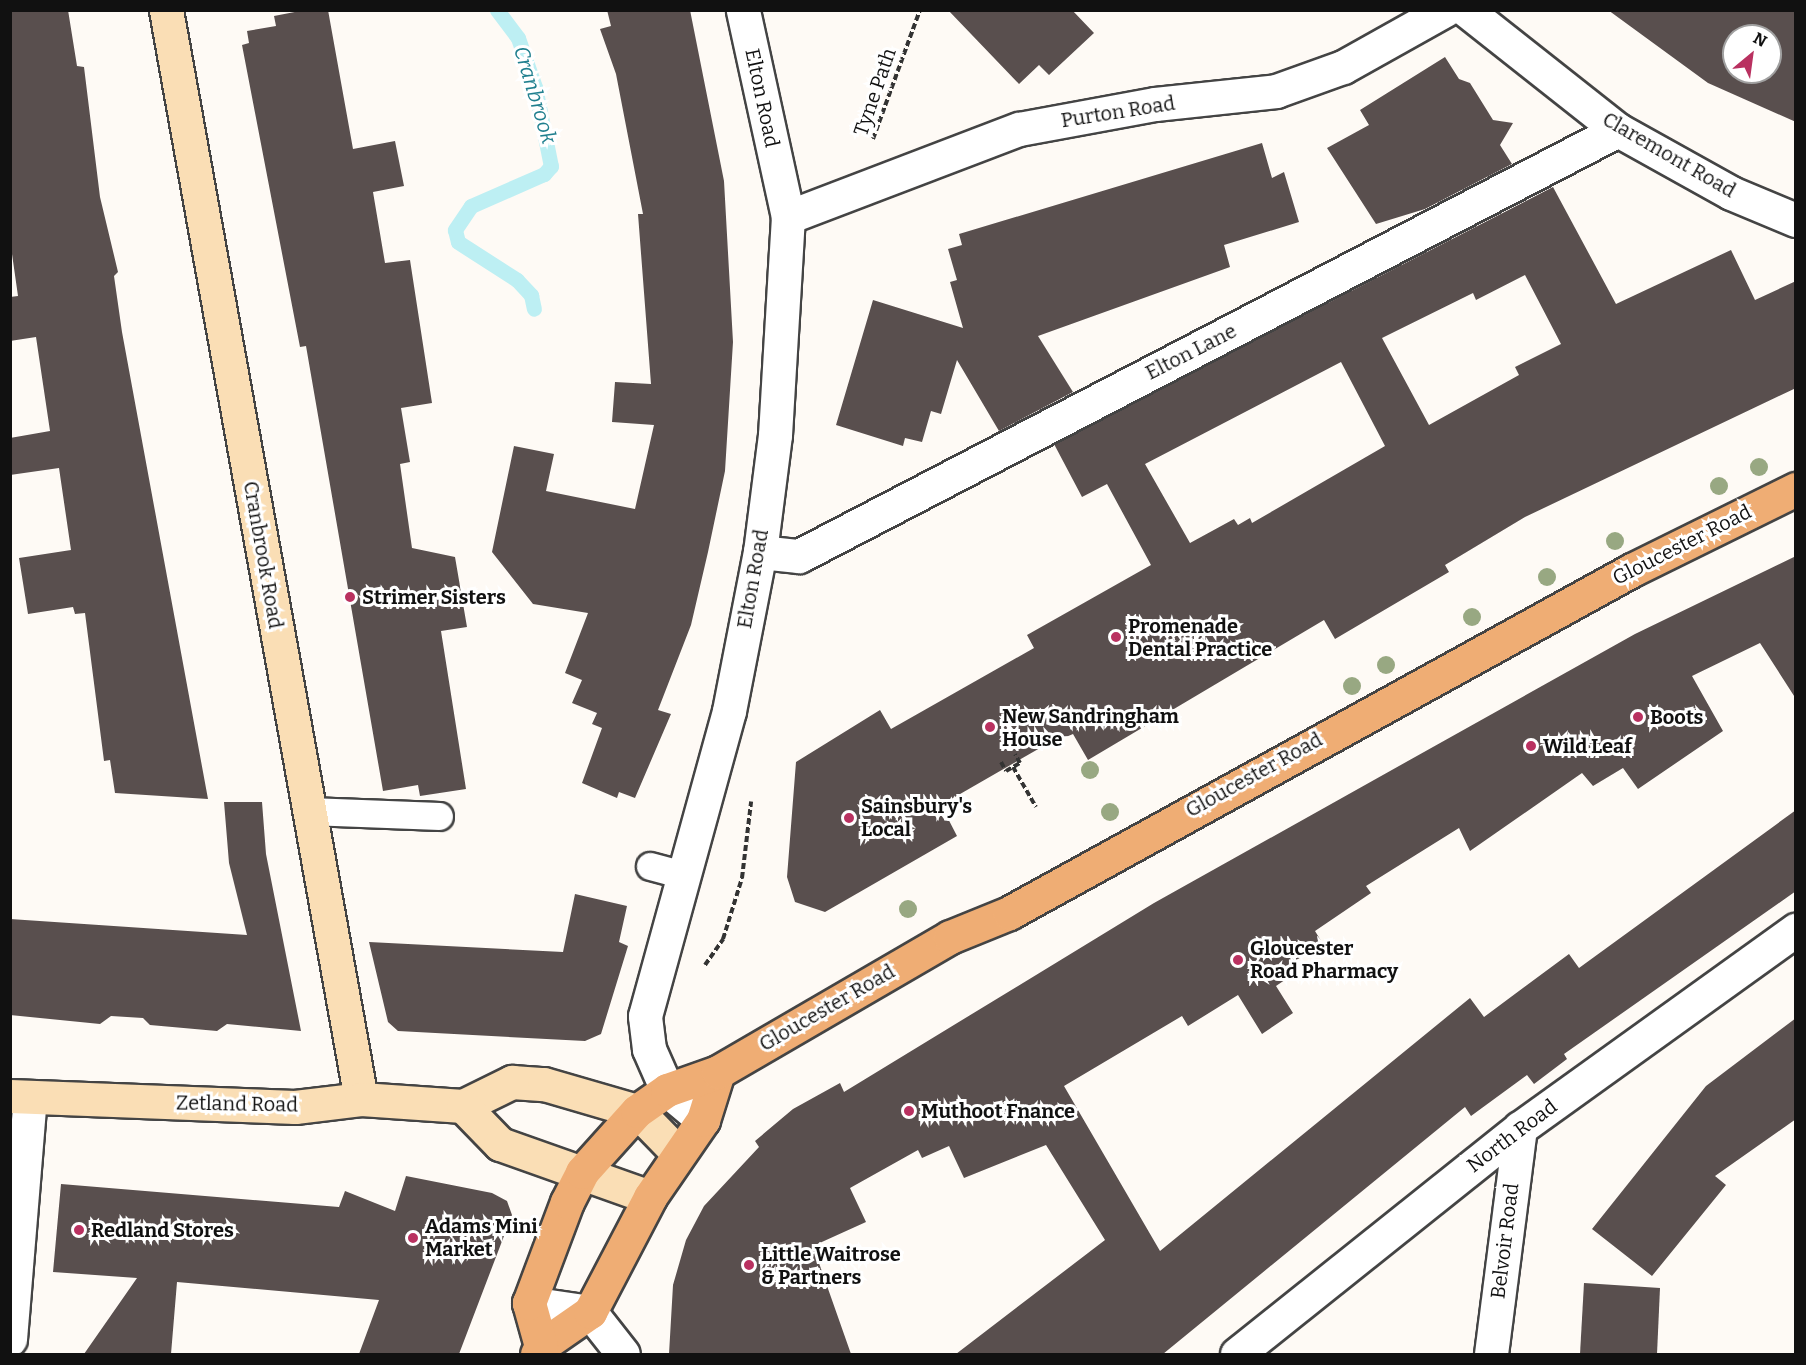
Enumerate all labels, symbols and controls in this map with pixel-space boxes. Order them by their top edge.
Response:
north arrow [1722,24,1782,84]
text: N [1750,28,1770,51]
water label: Cranbrook [508,43,562,147]
street label: Tyne Path [849,45,901,139]
street label: Elton Road [740,46,784,150]
street label: Purton Road [1059,91,1177,133]
street label: Claremont Road [1598,107,1740,203]
street label: Elton Lane [1142,319,1240,385]
street label: Cranbrook Road [238,479,288,631]
street label: Gloucester Road [1609,500,1755,590]
street label: Elton Road [732,528,774,630]
place label: Strimer Sisters [362,585,506,609]
marker: Strimer Sisters [343,590,357,604]
place label: Promenade Dental Practice [1128,614,1272,661]
marker: Promenade Dental Practice [1109,630,1123,644]
place label: New Sandringham House [1002,704,1179,751]
place label: Boots [1650,705,1703,729]
marker: Boots [1631,710,1645,724]
marker: New Sandringham House [983,720,997,734]
street label: Gloucester Road [1182,728,1326,822]
place label: Wild Leaf [1543,734,1632,758]
marker: Wild Leaf [1524,739,1538,753]
place label: Sainsbury's Local [861,795,972,842]
marker: Sainsbury's Local [842,811,856,825]
place label: Gloucester Road Pharmacy [1250,936,1398,983]
marker: Gloucester Road Pharmacy [1231,953,1245,967]
street label: Gloucester Road [755,960,899,1056]
street label: Zetland Road [176,1091,298,1117]
street label: North Road [1462,1094,1562,1178]
place label: Muthoot Fnance [921,1099,1075,1123]
marker: Muthoot Fnance [902,1104,916,1118]
street label: Belvoir Road [1486,1182,1524,1300]
place label: Adams Mini Market [425,1214,538,1261]
place label: Redland Stores [91,1218,234,1242]
marker: Redland Stores [72,1223,86,1237]
marker: Adams Mini Market [406,1231,420,1245]
place label: Little Waitrose & Partners [761,1242,901,1289]
marker: Little Waitrose & Partners [742,1258,756,1272]

